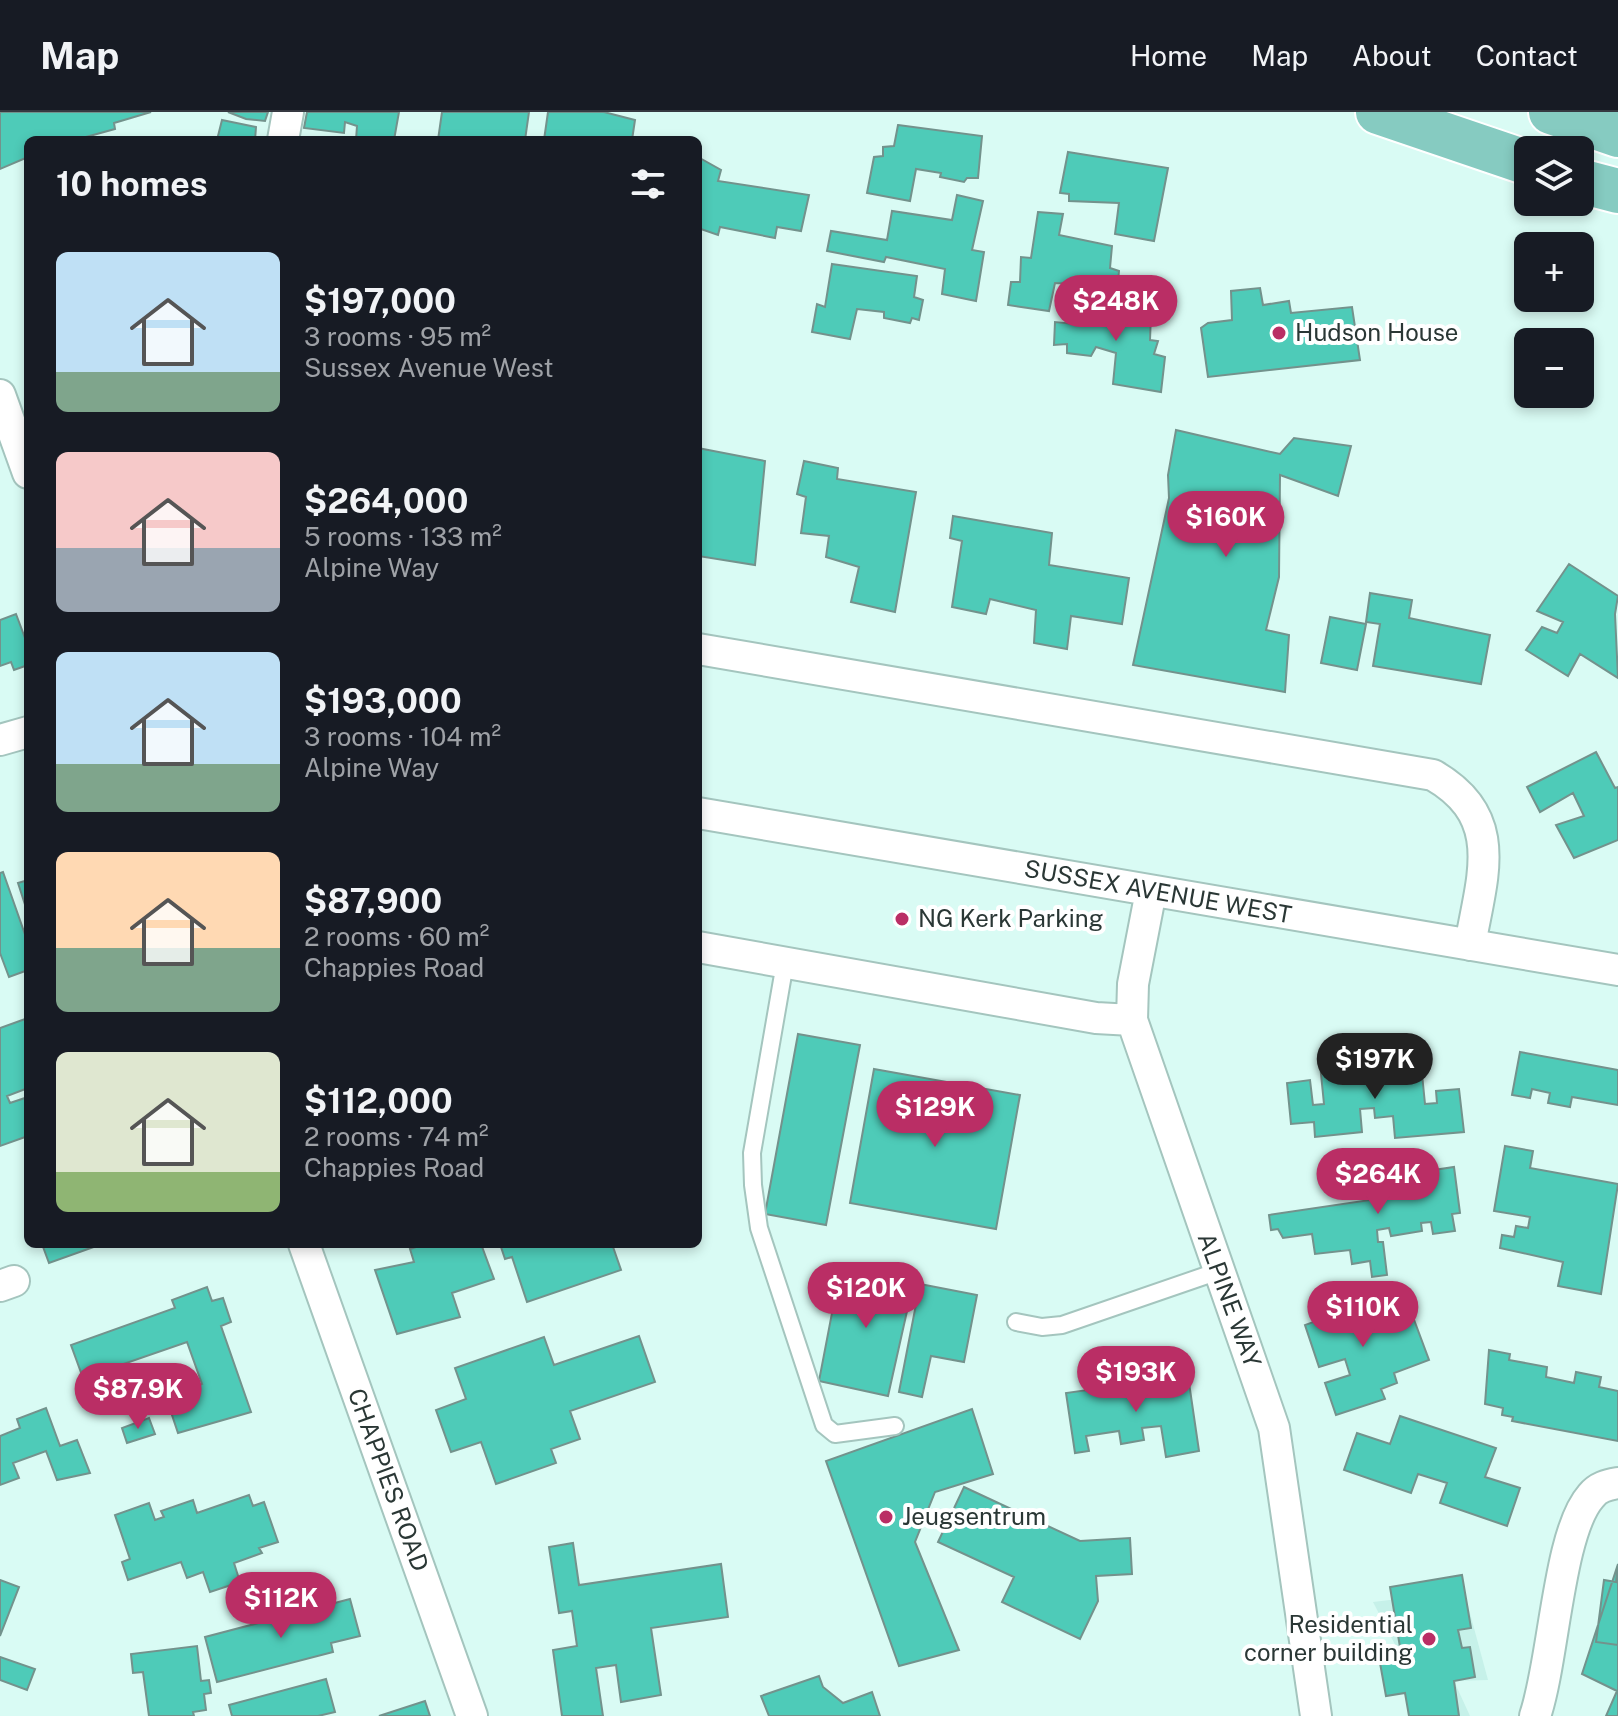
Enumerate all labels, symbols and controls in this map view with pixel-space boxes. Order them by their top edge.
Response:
text: Map [40,33,119,78]
text: Home [1130,39,1207,72]
text: Map [1251,39,1308,72]
text: About [1352,39,1432,72]
text: Contact [1476,39,1578,72]
map controls [1514,136,1594,408]
button: layers [1514,136,1594,216]
icon: filters [626,162,670,206]
text: 10 homes [56,164,208,204]
button: + [1514,232,1594,312]
pin: $248K [1060,275,1172,343]
text: $197,000 [304,281,456,321]
icon: home [120,284,216,380]
text: $248K [1072,285,1160,316]
place label: Hudson House [1295,318,1458,346]
text: 3 rooms · 95 m² [304,321,491,352]
marker: Hudson House [1270,324,1288,342]
button: − [1514,328,1594,408]
text: Sussex Avenue West [304,352,554,383]
text: $264,000 [304,481,468,521]
icon: home [120,484,216,580]
pin: $160K [1170,491,1282,559]
text: $160K [1185,501,1267,532]
text: 5 rooms · 133 m² [304,521,502,552]
text: Alpine Way [304,552,439,583]
text: $193,000 [304,681,462,721]
icon: home [120,684,216,780]
text: 3 rooms · 104 m² [304,721,501,752]
text: Alpine Way [304,752,439,783]
street label: SUSSEX AVENUE WEST [1022,854,1294,928]
text: $87,900 [304,881,442,921]
icon: home [120,884,216,980]
place label: NG Kerk Parking [918,904,1104,932]
marker: NG Kerk Parking [893,910,911,928]
text: 2 rooms · 60 m² [304,921,489,952]
text: Chappies Road [304,952,484,983]
pin: $197K [1319,1033,1431,1101]
text: $197K [1335,1043,1415,1074]
text: $112,000 [304,1081,453,1121]
pin: $129K [879,1081,991,1149]
icon: home [120,1084,216,1180]
text: $129K [894,1091,976,1122]
text: 2 rooms · 74 m² [304,1121,489,1152]
pin: $264K [1322,1148,1434,1216]
text: Chappies Road [304,1152,484,1183]
text: $264K [1335,1158,1422,1189]
street label: ALPINE WAY [1193,1229,1267,1371]
pin: $120K [810,1262,922,1330]
text: $120K [826,1272,906,1303]
pin: $110K [1307,1281,1419,1349]
text: $110K [1325,1291,1401,1322]
pin: $193K [1080,1346,1192,1414]
text: $193K [1095,1356,1177,1387]
pin: $87.9K [73,1363,203,1431]
text: $87.9K [93,1373,183,1404]
street label: CHAPPIES ROAD [343,1384,435,1575]
place label: Jeugsentrum [902,1502,1046,1530]
marker: Jeugsentrum [877,1508,895,1526]
pin: $112K [225,1572,337,1640]
text: $112K [243,1582,319,1613]
place label: Residential corner building [1244,1610,1413,1666]
marker: Residential corner building [1420,1630,1438,1648]

